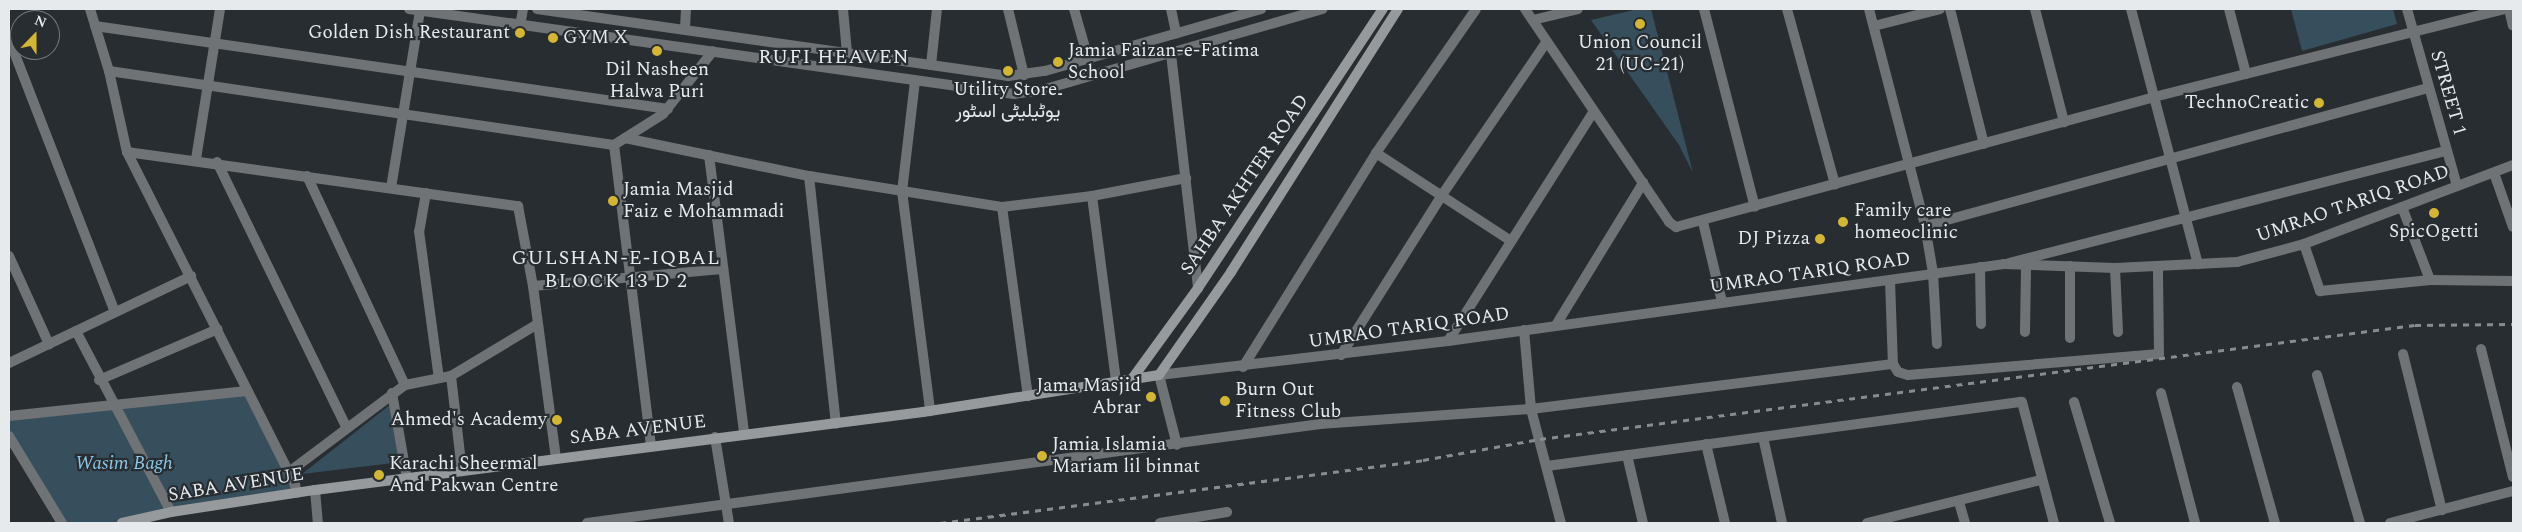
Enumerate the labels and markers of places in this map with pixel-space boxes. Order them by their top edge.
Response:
marker: Union Council 21 (UC-21) [1634,18,1646,30]
place label: Golden Dish Restaurant [308,22,510,44]
marker: Golden Dish Restaurant [514,27,526,39]
place label: GYM X [563,27,628,49]
marker: GYM X [547,32,559,44]
place label: Union Council 21 (UC-21) [1578,32,1702,76]
place label: Jamia Faizan-e-Fatima School [1068,40,1259,84]
marker: Dil Nasheen Halwa Puri [651,45,663,57]
marker: Jamia Faizan-e-Fatima School [1052,56,1064,68]
place label: Dil Nasheen Halwa Puri [605,59,709,103]
marker: Utility Store۔ یوٹیلیٹی اسٹور [1002,65,1014,77]
place label: Utility Store۔ یوٹیلیٹی اسٹور [953,79,1063,123]
place label: TechnoCreatic [2185,92,2309,114]
marker: TechnoCreatic [2313,97,2325,109]
place label: Jamia Masjid Faiz e Mohammadi [623,179,785,223]
marker: Jamia Masjid Faiz e Mohammadi [607,195,619,207]
place label: Family care homeoclinic [1854,200,1958,244]
marker: SpicOgetti [2428,207,2440,219]
marker: Family care homeoclinic [1836,215,1850,229]
place label: SpicOgetti [2389,221,2479,243]
place label: DJ Pizza [1737,228,1810,250]
marker: DJ Pizza [1814,233,1826,245]
place label: Jama Masjid Abrar [1036,375,1141,419]
place label: Burn Out Fitness Club [1235,379,1341,423]
marker: Jama Masjid Abrar [1145,391,1157,403]
marker: Burn Out Fitness Club [1219,395,1231,407]
place label: Ahmed's Academy [391,409,547,431]
marker: Ahmed's Academy [551,414,563,426]
place label: Jamia Islamia Mariam lil binnat [1052,434,1200,478]
marker: Jamia Islamia Mariam lil binnat [1036,450,1048,462]
place label: Karachi Sheermal And Pakwan Centre [389,453,558,497]
marker: Karachi Sheermal And Pakwan Centre [373,469,385,481]

